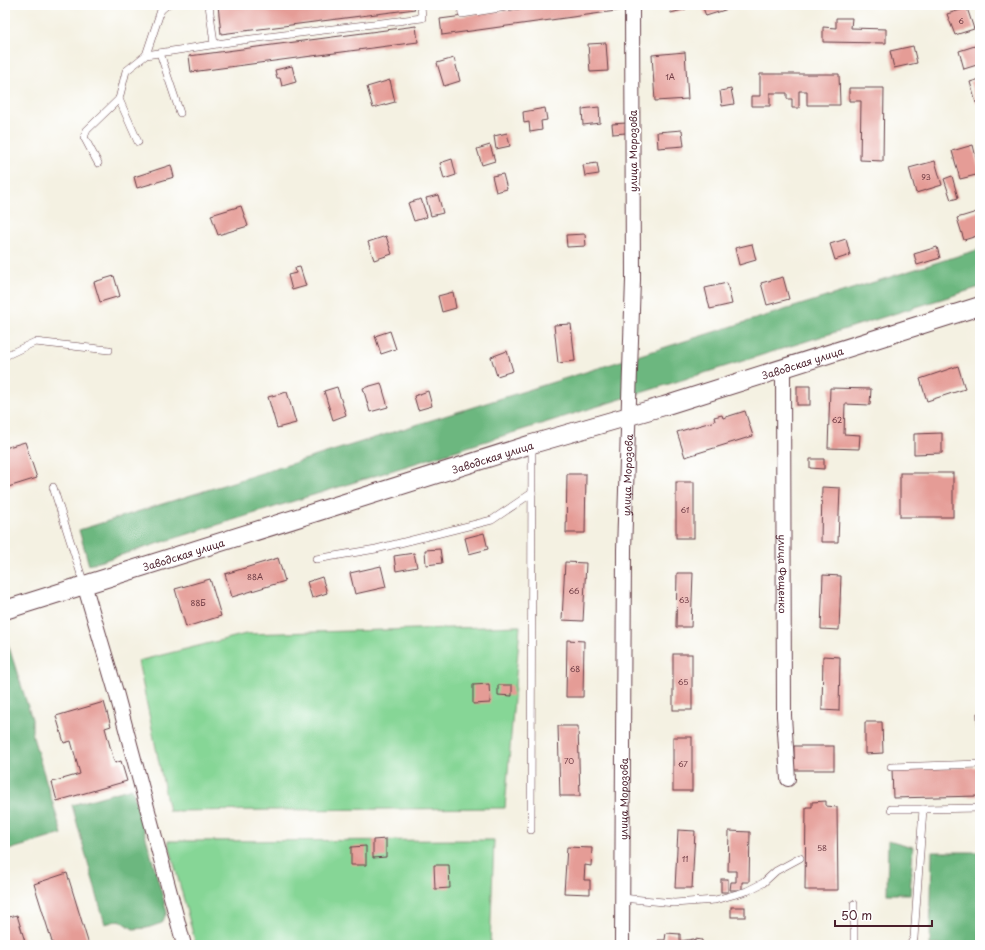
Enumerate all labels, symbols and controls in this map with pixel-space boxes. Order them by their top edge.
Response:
house number: 6 [958,15,964,27]
house number: 1А [665,71,675,83]
street label: улица Морозова [625,109,640,192]
house number: 93 [921,171,931,183]
street label: Заводская улица [760,342,846,382]
house number: 62 [832,414,842,426]
street label: улица Морозова [618,433,635,516]
street label: Заводская улица [450,436,536,476]
house number: 61 [681,504,690,516]
street label: Заводская улица [141,534,227,574]
street label: улица Фещенко [776,534,791,614]
house number: 88А [247,571,263,583]
house number: 66 [568,585,580,597]
house number: 63 [679,594,689,606]
house number: 88Б [190,597,206,609]
house number: 68 [570,663,580,675]
house number: 65 [678,676,688,688]
house number: 70 [564,755,574,767]
street label: улица Морозова [615,757,630,840]
house number: 67 [678,758,688,770]
house number: 58 [817,842,827,854]
house number: 11 [682,853,688,865]
scale bar [835,902,932,928]
text: 50 m [841,906,872,924]

